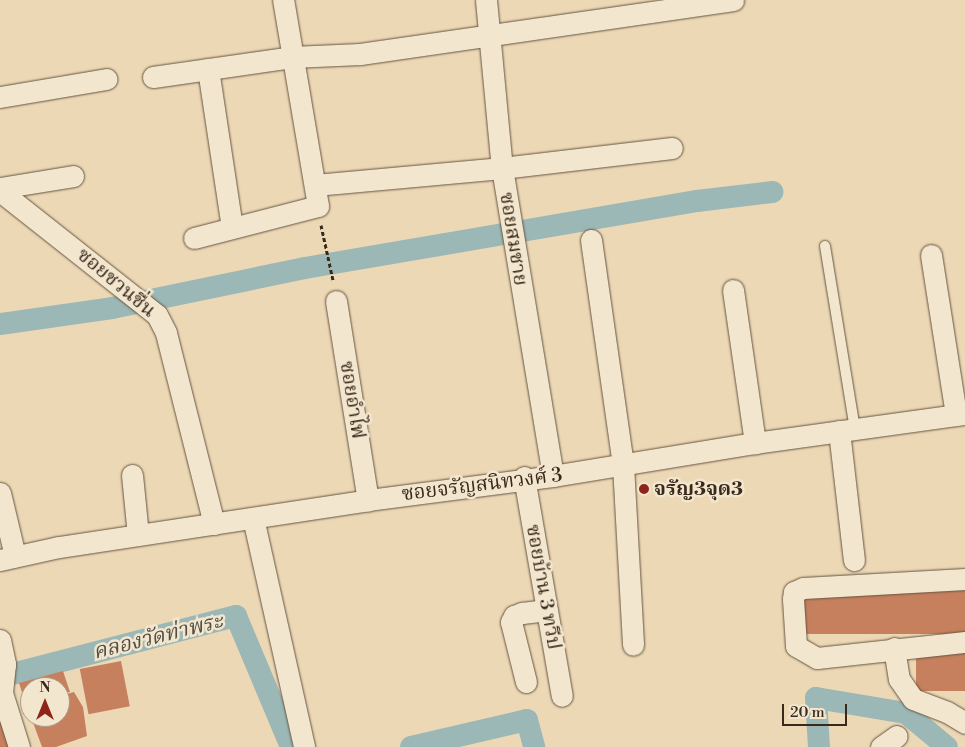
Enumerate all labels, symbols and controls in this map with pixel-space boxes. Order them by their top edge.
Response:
street label: ซอยสมชาย [494,190,532,288]
street label: ซอยชวนชื่น [72,243,160,323]
street label: ซอยอำไฟ [334,359,370,441]
street label: ซอยจรัญสนิทวงศ์ 3 [400,463,564,507]
place label: จรัญ3จุด3 [654,477,743,501]
marker: จรัญ3จุด3 [638,483,650,495]
street label: ซอยบ้าน 3 ทวีป [520,523,566,651]
water label: คลองวัดท่าพระ [91,609,225,665]
north arrow [20,677,70,727]
text: N [39,679,51,697]
scale bar [785,694,850,726]
text: 20 m [790,703,825,722]

